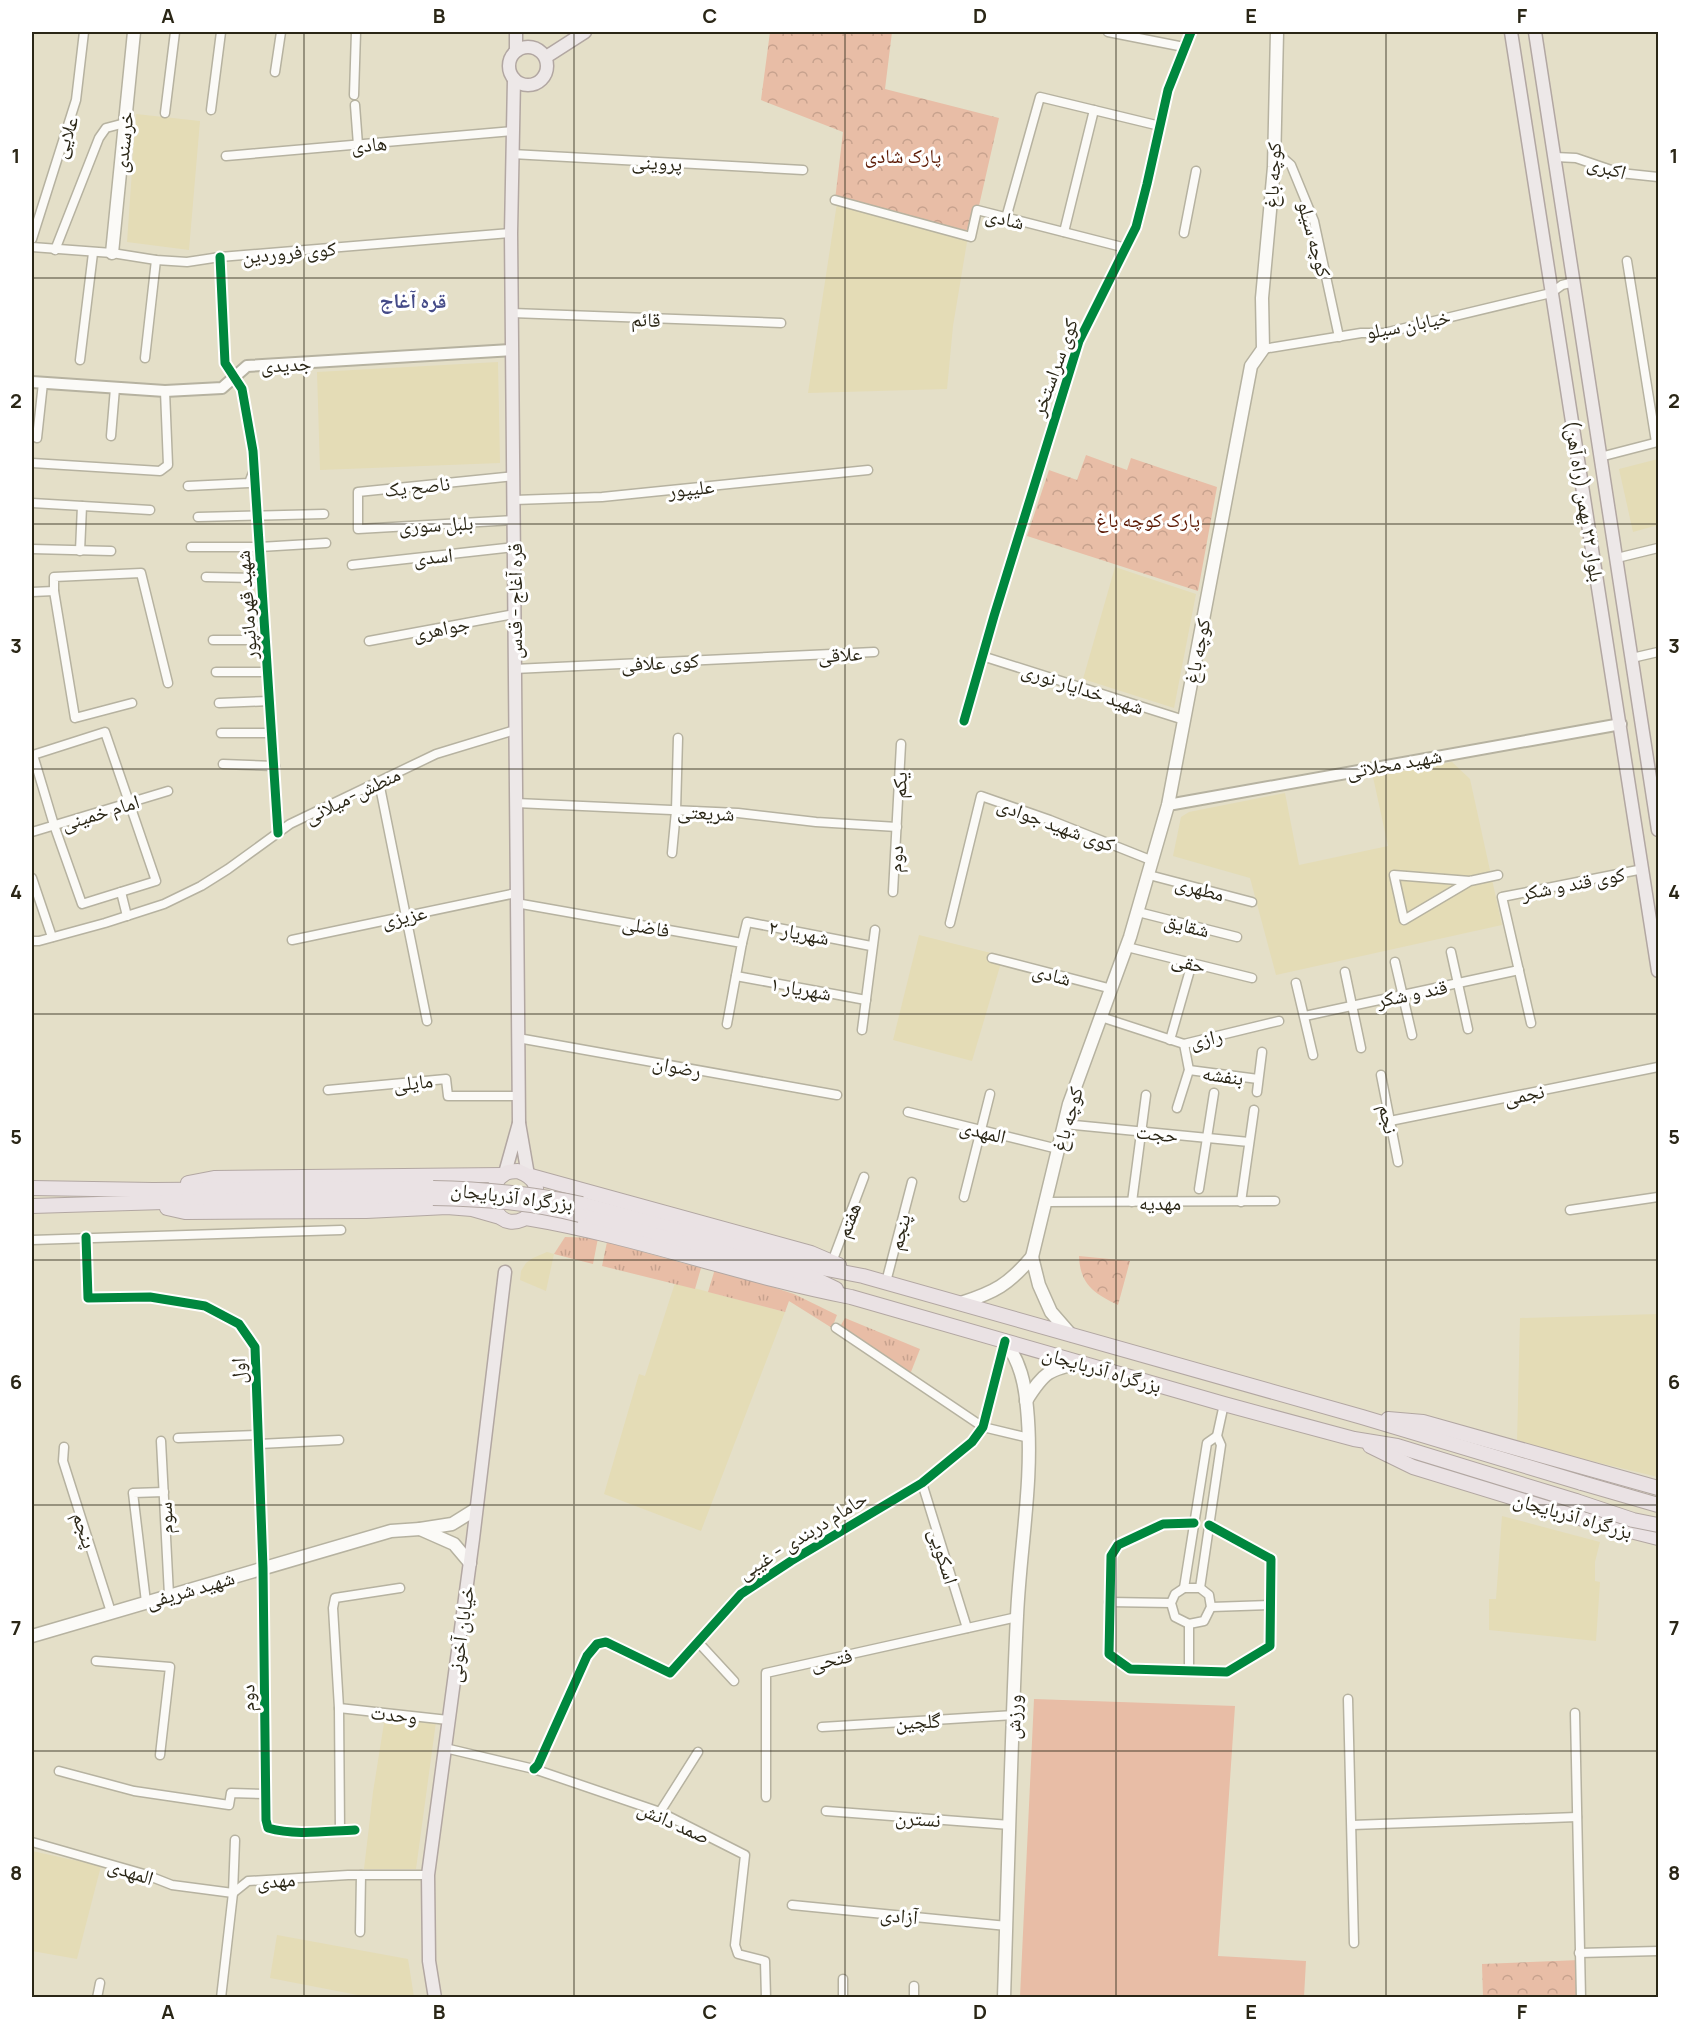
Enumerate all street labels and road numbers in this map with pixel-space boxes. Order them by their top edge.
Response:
street label: خرسندی [106,110,140,174]
street label: علایی [46,112,84,162]
street label: هادی [350,129,388,159]
street label: کوچه باغ [1257,141,1287,209]
street label: پروینی [631,147,683,177]
street label: اکبری [1584,149,1630,185]
street label: کوچه سیلو [1292,198,1338,280]
street label: شادی [983,200,1027,236]
street label: کوی فروردین [241,234,337,270]
street label: خیابان سیلو [1363,303,1453,345]
street label: قائم [631,305,661,334]
street label: کوی سراستخر [1024,315,1084,420]
street label: جدیدی [260,349,312,379]
street label: بلوار ۲۲ بهمن (راه آهن) [1559,418,1611,584]
street label: ناصح یک [383,469,451,503]
street label: علیپور [665,472,716,504]
street label: بلبل سوری [398,509,474,539]
street label: اسدی [412,540,454,572]
street label: قره آغاج - قدس [501,543,528,659]
street label: شهید قهرمانپور [229,549,263,662]
street label: جواهری [410,609,472,647]
street label: کوچه باغ [1177,616,1217,686]
street label: علاقی [817,639,863,669]
street label: کوی علافی [620,646,700,678]
street label: شهید خدایار نوری [1018,656,1148,720]
street label: شهید محلاتی [1344,741,1444,785]
street label: منطش-میلانی [299,760,405,830]
street label: یکم [885,771,914,799]
street label: امام خمینی [58,787,143,838]
street label: کوی شهید جوادی [994,790,1118,858]
street label: شریعتی [677,797,735,827]
street label: دوم [881,845,910,873]
street label: کوی قند و شکر [1518,860,1627,907]
street label: مطهری [1172,869,1228,907]
street label: عزیزی [379,898,429,934]
street label: شقایق [1162,906,1212,944]
street label: فاضلی [620,909,672,943]
street label: شهریار ۲ [766,913,832,951]
street label: حقی [1169,945,1209,979]
street label: شادی [1030,956,1074,992]
street label: شهریار ۱ [768,969,834,1007]
street label: قند و شکر [1373,972,1450,1014]
street label: رازی [1187,1021,1225,1055]
street label: رضوان [650,1048,704,1084]
street label: بنفشه [1201,1059,1245,1091]
street label: مایلی [392,1066,434,1098]
street label: نجمی [1501,1077,1547,1111]
street label: کوچه باغ [1045,1084,1089,1154]
street label: نجم [1372,1102,1405,1136]
street label: المهدی [957,1112,1009,1150]
street label: حجت [1135,1117,1180,1149]
street label: بزرگراه آذربایجان [449,1175,575,1217]
street label: مهدیه [1139,1189,1181,1216]
street label: هفتم [829,1199,868,1242]
street label: پنجم [881,1211,918,1253]
street label: بزرگراه آذربایجان [1039,1339,1165,1399]
street label: اول [224,1358,252,1384]
street label: حامام دربندی - غیبی [732,1484,873,1587]
street label: بزرگراه آذربایجان [1510,1485,1636,1545]
street label: سوم [151,1501,180,1535]
street label: پنجم [66,1508,104,1552]
street label: اسکویی [923,1525,965,1587]
street label: شهید شریفی [143,1563,237,1615]
street label: خیابان آخونی [440,1584,480,1684]
street label: فتحی [807,1641,855,1677]
street label: دوم [233,1684,262,1712]
street label: ورزش [999,1694,1027,1740]
street label: وحدت [369,1698,419,1730]
street label: گلچین [895,1706,942,1736]
street label: صمد دانش [634,1794,714,1850]
street label: نسترن [894,1803,942,1833]
street label: المهدی [105,1851,157,1891]
street label: مهدی [256,1865,296,1895]
street label: آزادی [879,1900,920,1930]

